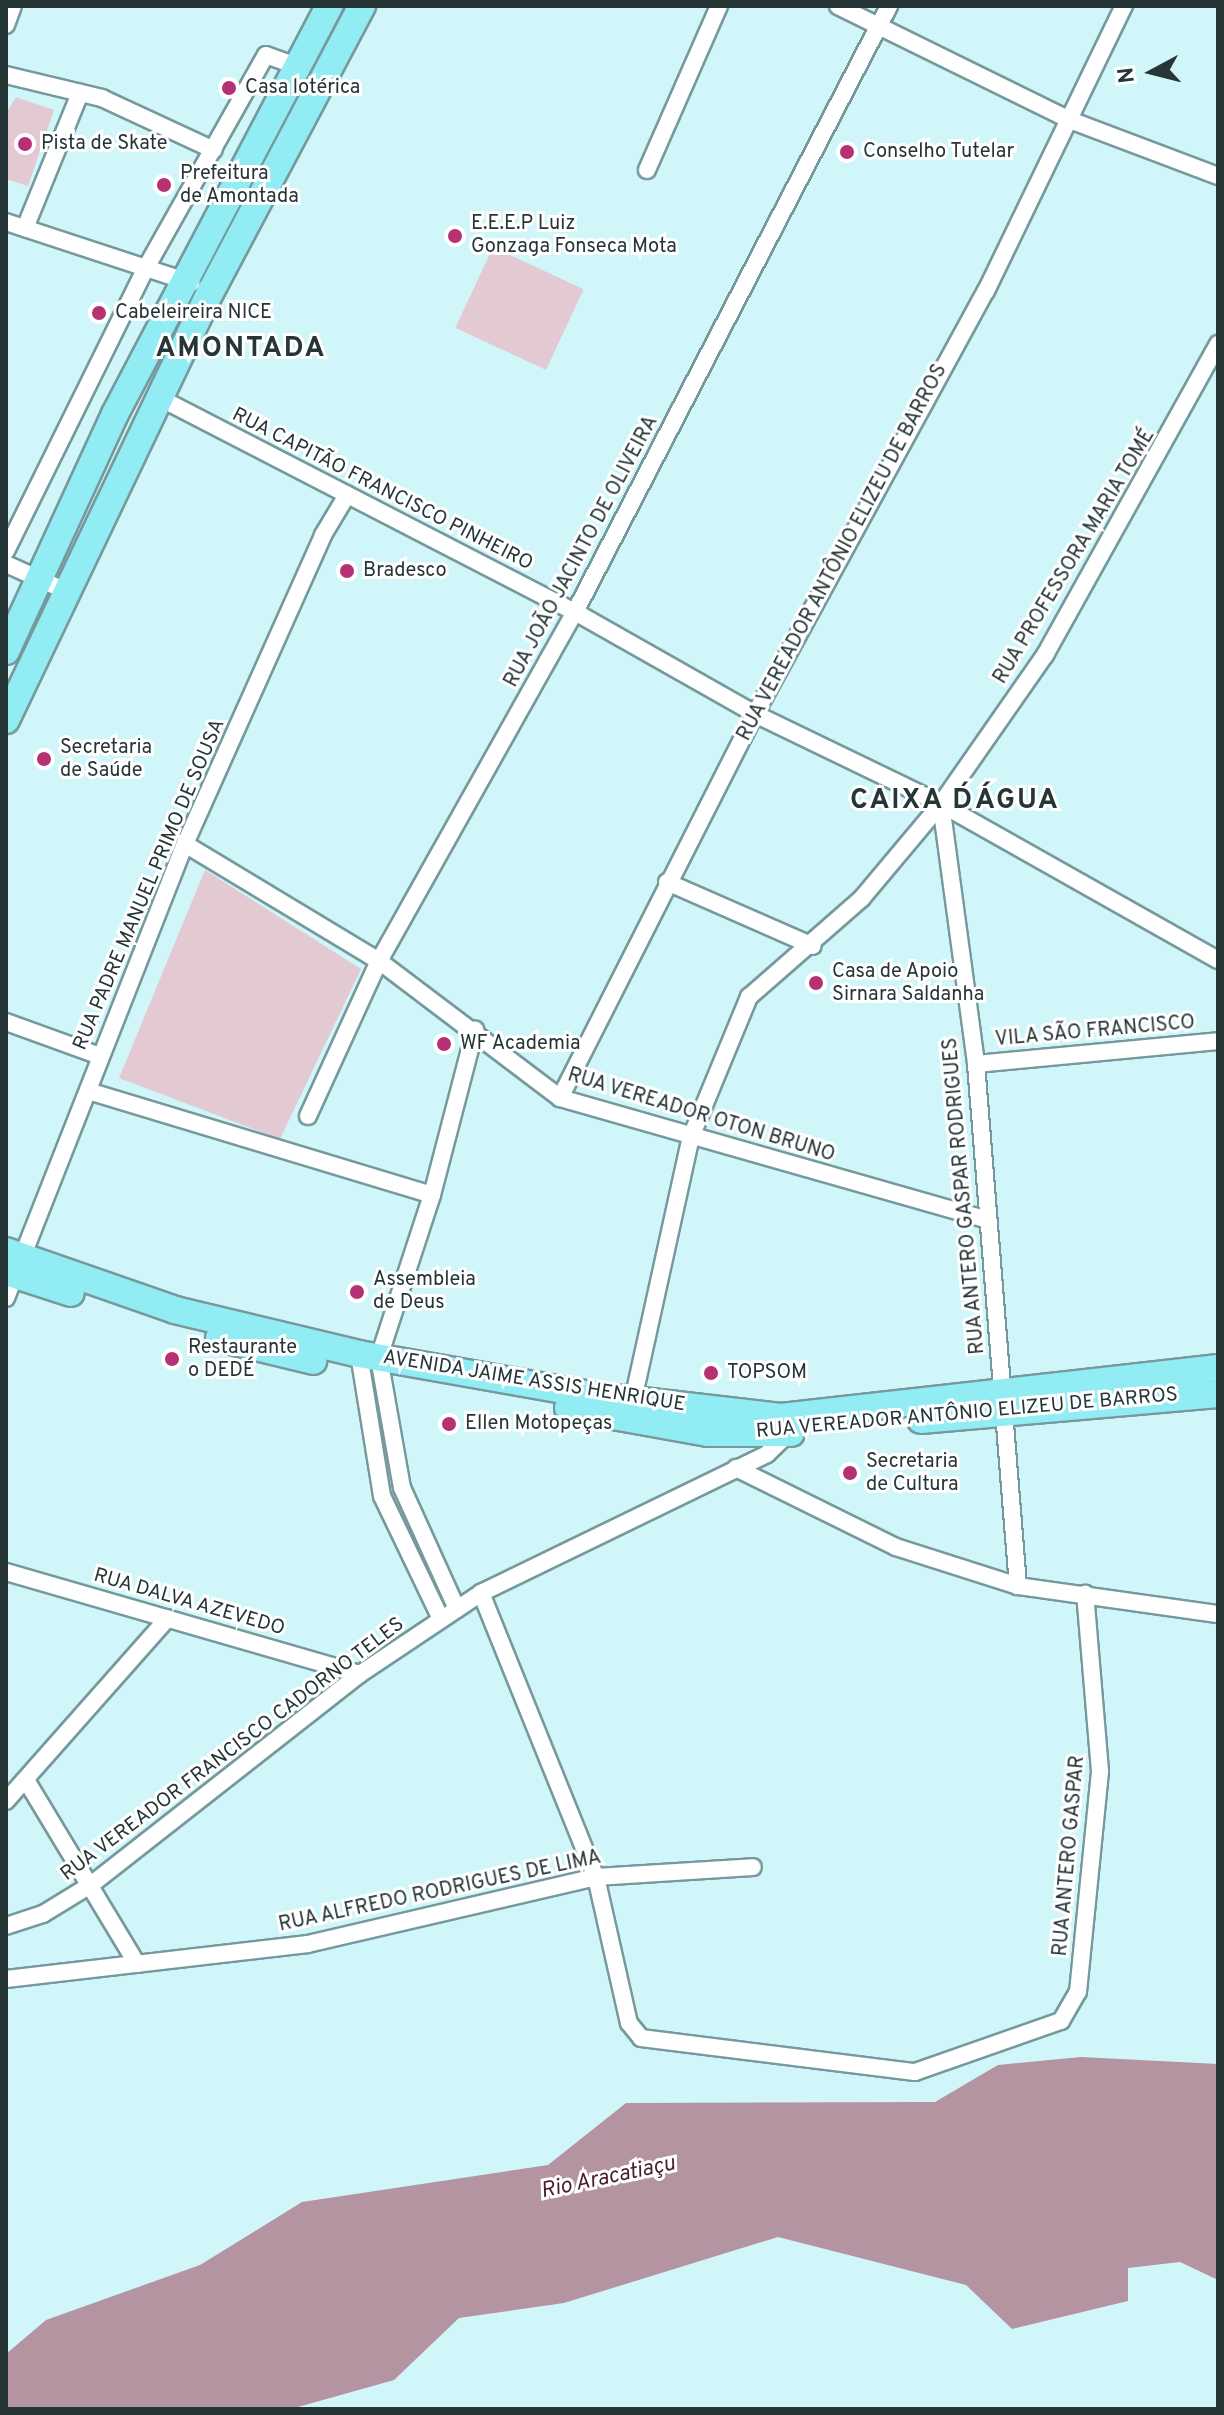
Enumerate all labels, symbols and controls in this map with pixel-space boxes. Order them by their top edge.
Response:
north arrow [1112,32,1192,112]
text: N [1113,66,1142,84]
place label: Casa lotérica [245,76,360,100]
marker: Casa lotérica [220,79,238,97]
place label: Pista de Skate [41,132,168,156]
marker: Pista de Skate [16,135,34,153]
place label: Conselho Tutelar [863,140,1015,164]
marker: Conselho Tutelar [838,143,856,161]
place label: Prefeitura de Amontada [180,162,299,209]
marker: Prefeitura de Amontada [155,176,173,194]
place label: E.E.E.P Luiz Gonzaga Fonseca Mota [471,212,677,259]
marker: E.E.E.P Luiz Gonzaga Fonseca Mota [446,227,464,245]
place label: Cabeleireira NICE [115,301,272,325]
marker: Cabeleireira NICE [90,304,108,322]
district label: AMONTADA [155,332,327,366]
street label: RUA VEREADOR ANTÔNIO ELIZEU DE BARROS [732,359,954,747]
street label: RUA CAPITÃO FRANCISCO PINHEIRO [227,403,537,577]
street label: RUA JOÃO JACINTO DE OLIVEIRA [500,412,664,692]
street label: RUA PROFESSORA MARIA TOMÉ [988,424,1162,690]
place label: Bradesco [363,559,447,583]
marker: Bradesco [338,562,356,580]
street label: RUA PADRE MANUEL PRIMO DE SOUSA [69,715,231,1055]
place label: Secretaria de Saúde [60,736,152,783]
marker: Secretaria de Saúde [35,750,53,768]
district label: CAIXA D´ÁGUA [850,784,1060,818]
place label: Casa de Apoio Sirnara Saldanha [832,960,984,1007]
marker: Casa de Apoio Sirnara Saldanha [807,974,825,992]
street label: VILA SÃO FRANCISCO [994,1011,1196,1053]
place label: WF Academia [460,1032,581,1056]
marker: WF Academia [435,1035,453,1053]
street label: RUA ANTERO GASPAR RODRIGUES [939,1036,991,1356]
street label: RUA VEREADOR OTON BRUNO [564,1064,838,1168]
place label: Assembleia de Deus [373,1268,476,1315]
marker: Assembleia de Deus [348,1283,366,1301]
place label: Restaurante o DEDÉ [188,1336,297,1383]
street label: AVENIDA JAIME ASSIS HENRIQUE [380,1346,688,1418]
marker: Restaurante o DEDÉ [163,1350,181,1368]
place label: TOPSOM [727,1361,807,1385]
marker: TOPSOM [702,1364,720,1382]
street label: RUA VEREADOR ANTÔNIO ELIZEU DE BARROS [754,1383,1180,1445]
place label: Ellen Motopeças [465,1412,612,1436]
marker: Ellen Motopeças [440,1415,458,1433]
place label: Secretaria de Cultura [866,1450,958,1497]
marker: Secretaria de Cultura [841,1464,859,1482]
street label: RUA DALVA AZEVEDO [89,1564,289,1642]
street label: RUA VEREADOR FRANCISCO CADORNO TELES [56,1612,410,1888]
street label: RUA ANTERO GASPAR [1049,1754,1091,1958]
street label: RUA ALFREDO RODRIGUES DE LIMA [276,1846,604,1938]
water label: Rio Aracatiaçu [538,2151,678,2205]

